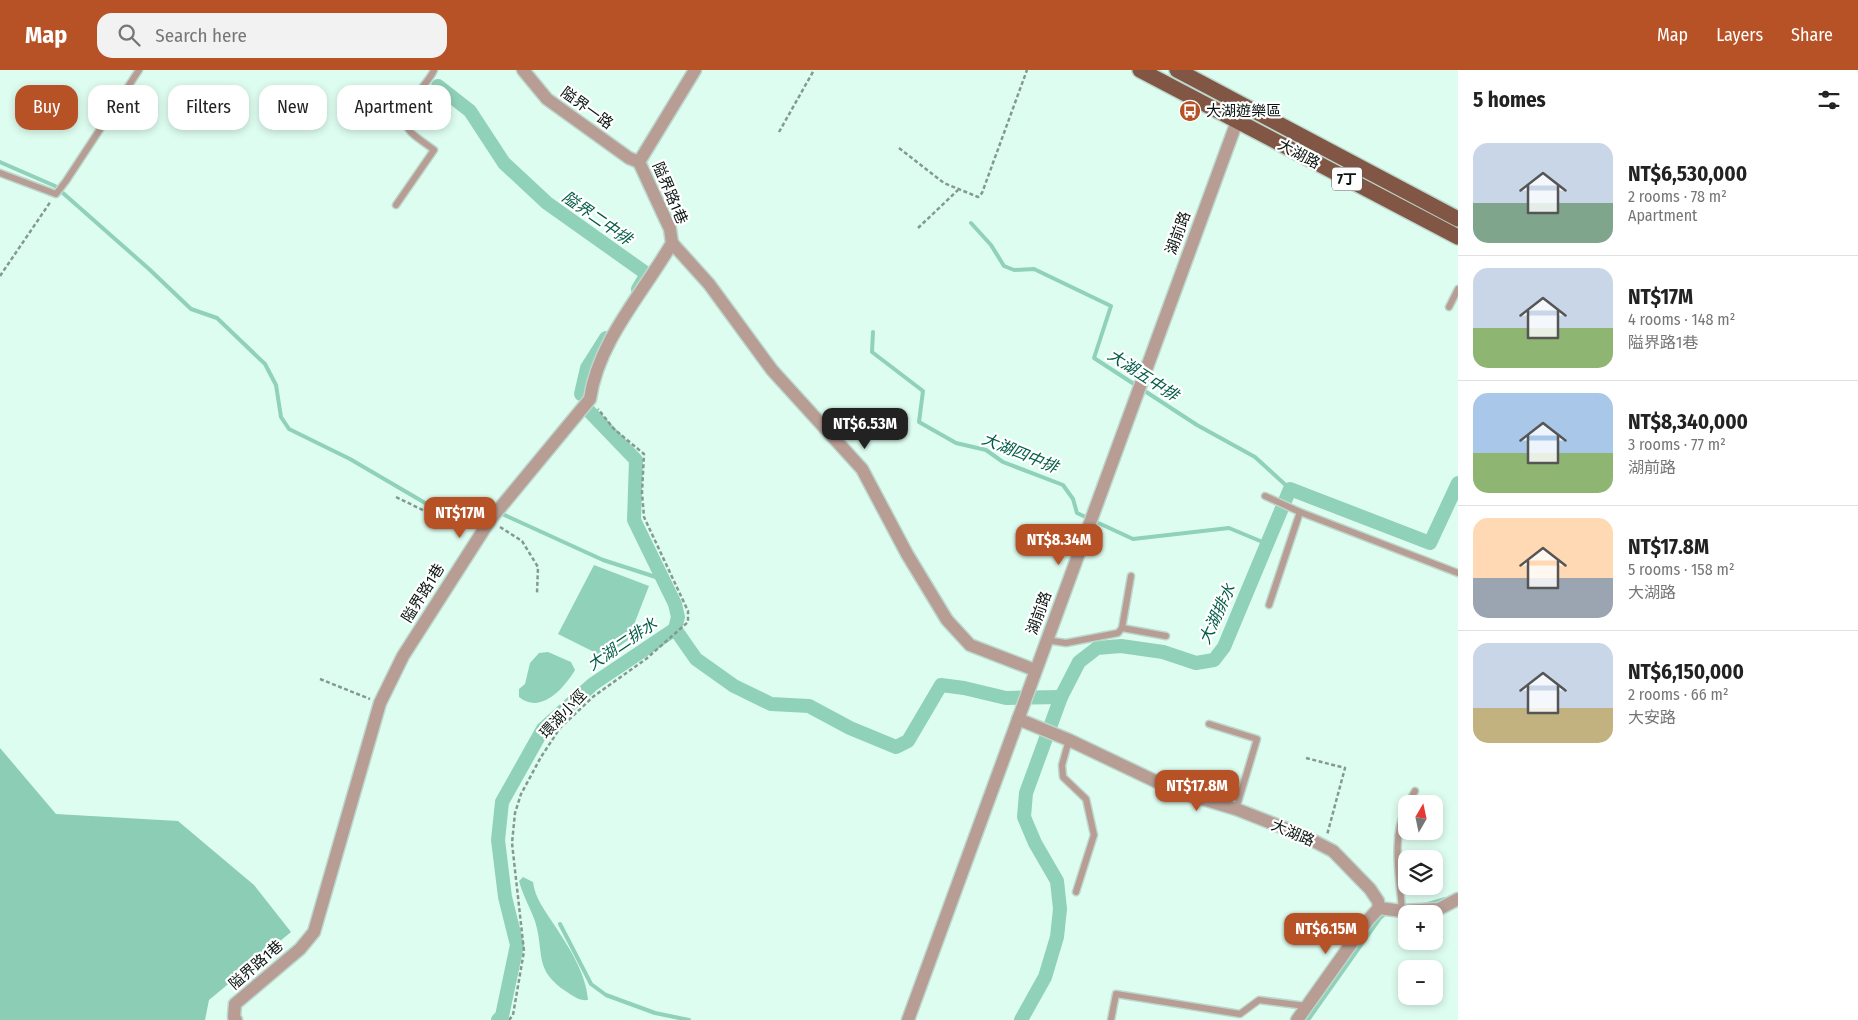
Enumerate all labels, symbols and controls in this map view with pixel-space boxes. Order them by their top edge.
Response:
search box [97,13,447,58]
text: Map [25,21,67,49]
icon: search [115,21,143,49]
text: Search here [155,24,247,47]
text: Map [1657,24,1688,46]
text: Layers [1716,24,1763,46]
text: Share [1791,24,1833,46]
street label: 隘界一路 [557,83,617,133]
chip: Buy [15,85,78,130]
chip: Rent [88,85,158,130]
chip: Filters [168,85,249,130]
chip: New [259,85,327,130]
chip: Apartment [337,85,451,130]
icon: filters [1815,86,1843,114]
text: 5 homes [1473,87,1546,113]
bus stop icon: 大湖遊樂區 [1178,99,1202,123]
place label: 大湖遊樂區 [1206,102,1281,120]
street label: 大湖路 [1275,135,1323,173]
street label: 隘界路1巷 [649,159,691,227]
text: NT$6,530,000 [1628,161,1747,187]
icon: home [1513,163,1573,223]
road number: 7丁 [1332,168,1362,190]
water label: 隘界二中排 [559,187,637,250]
text: 2 rooms · 78 m² [1628,187,1727,206]
text: Apartment [1628,206,1697,225]
street label: 湖前路 [1162,209,1194,257]
text: NT$17M [1628,284,1693,310]
icon: home [1513,288,1573,348]
text: 4 rooms · 148 m² [1628,310,1735,329]
text: 隘界路1巷 [1628,333,1698,352]
water label: 大湖五中排 [1104,345,1183,406]
pin: NT$6.53M [813,408,917,450]
text: NT$8,340,000 [1628,409,1748,435]
icon: home [1513,413,1573,473]
text: NT$6.53M [833,414,897,433]
water label: 大湖四中排 [979,429,1062,478]
text: 3 rooms · 77 m² [1628,435,1726,454]
text: 湖前路 [1628,458,1676,477]
pin: NT$17M [419,496,501,539]
text: NT$17M [435,503,485,522]
pin: NT$8.34M [1007,524,1111,566]
text: NT$8.34M [1027,530,1091,549]
text: NT$17.8M [1628,534,1709,560]
icon: home [1513,538,1573,598]
street label: 隘界路1巷 [398,560,448,626]
text: 5 rooms · 158 m² [1628,560,1734,579]
water label: 大湖排水 [1195,580,1240,647]
text: 大湖路 [1628,583,1676,602]
street label: 湖前路 [1023,589,1055,637]
water label: 大湖二排水 [584,613,661,674]
text: NT$6,150,000 [1628,659,1744,685]
icon: home [1513,663,1573,723]
text: 2 rooms · 66 m² [1628,685,1728,704]
street label: 環湖小徑 [536,686,590,742]
text: 大安路 [1628,708,1676,727]
pin: NT$17.8M [1145,770,1249,812]
text: NT$17.8M [1166,776,1228,795]
north arrow [1398,795,1442,840]
map controls [1398,795,1443,1005]
street label: 大湖路 [1269,816,1317,850]
button: layers [1398,850,1443,895]
button: + [1398,905,1443,950]
pin: NT$6.15M [1274,912,1378,955]
text: NT$6.15M [1295,919,1357,938]
street label: 隘界路1巷 [225,937,287,993]
button: − [1398,960,1443,1005]

